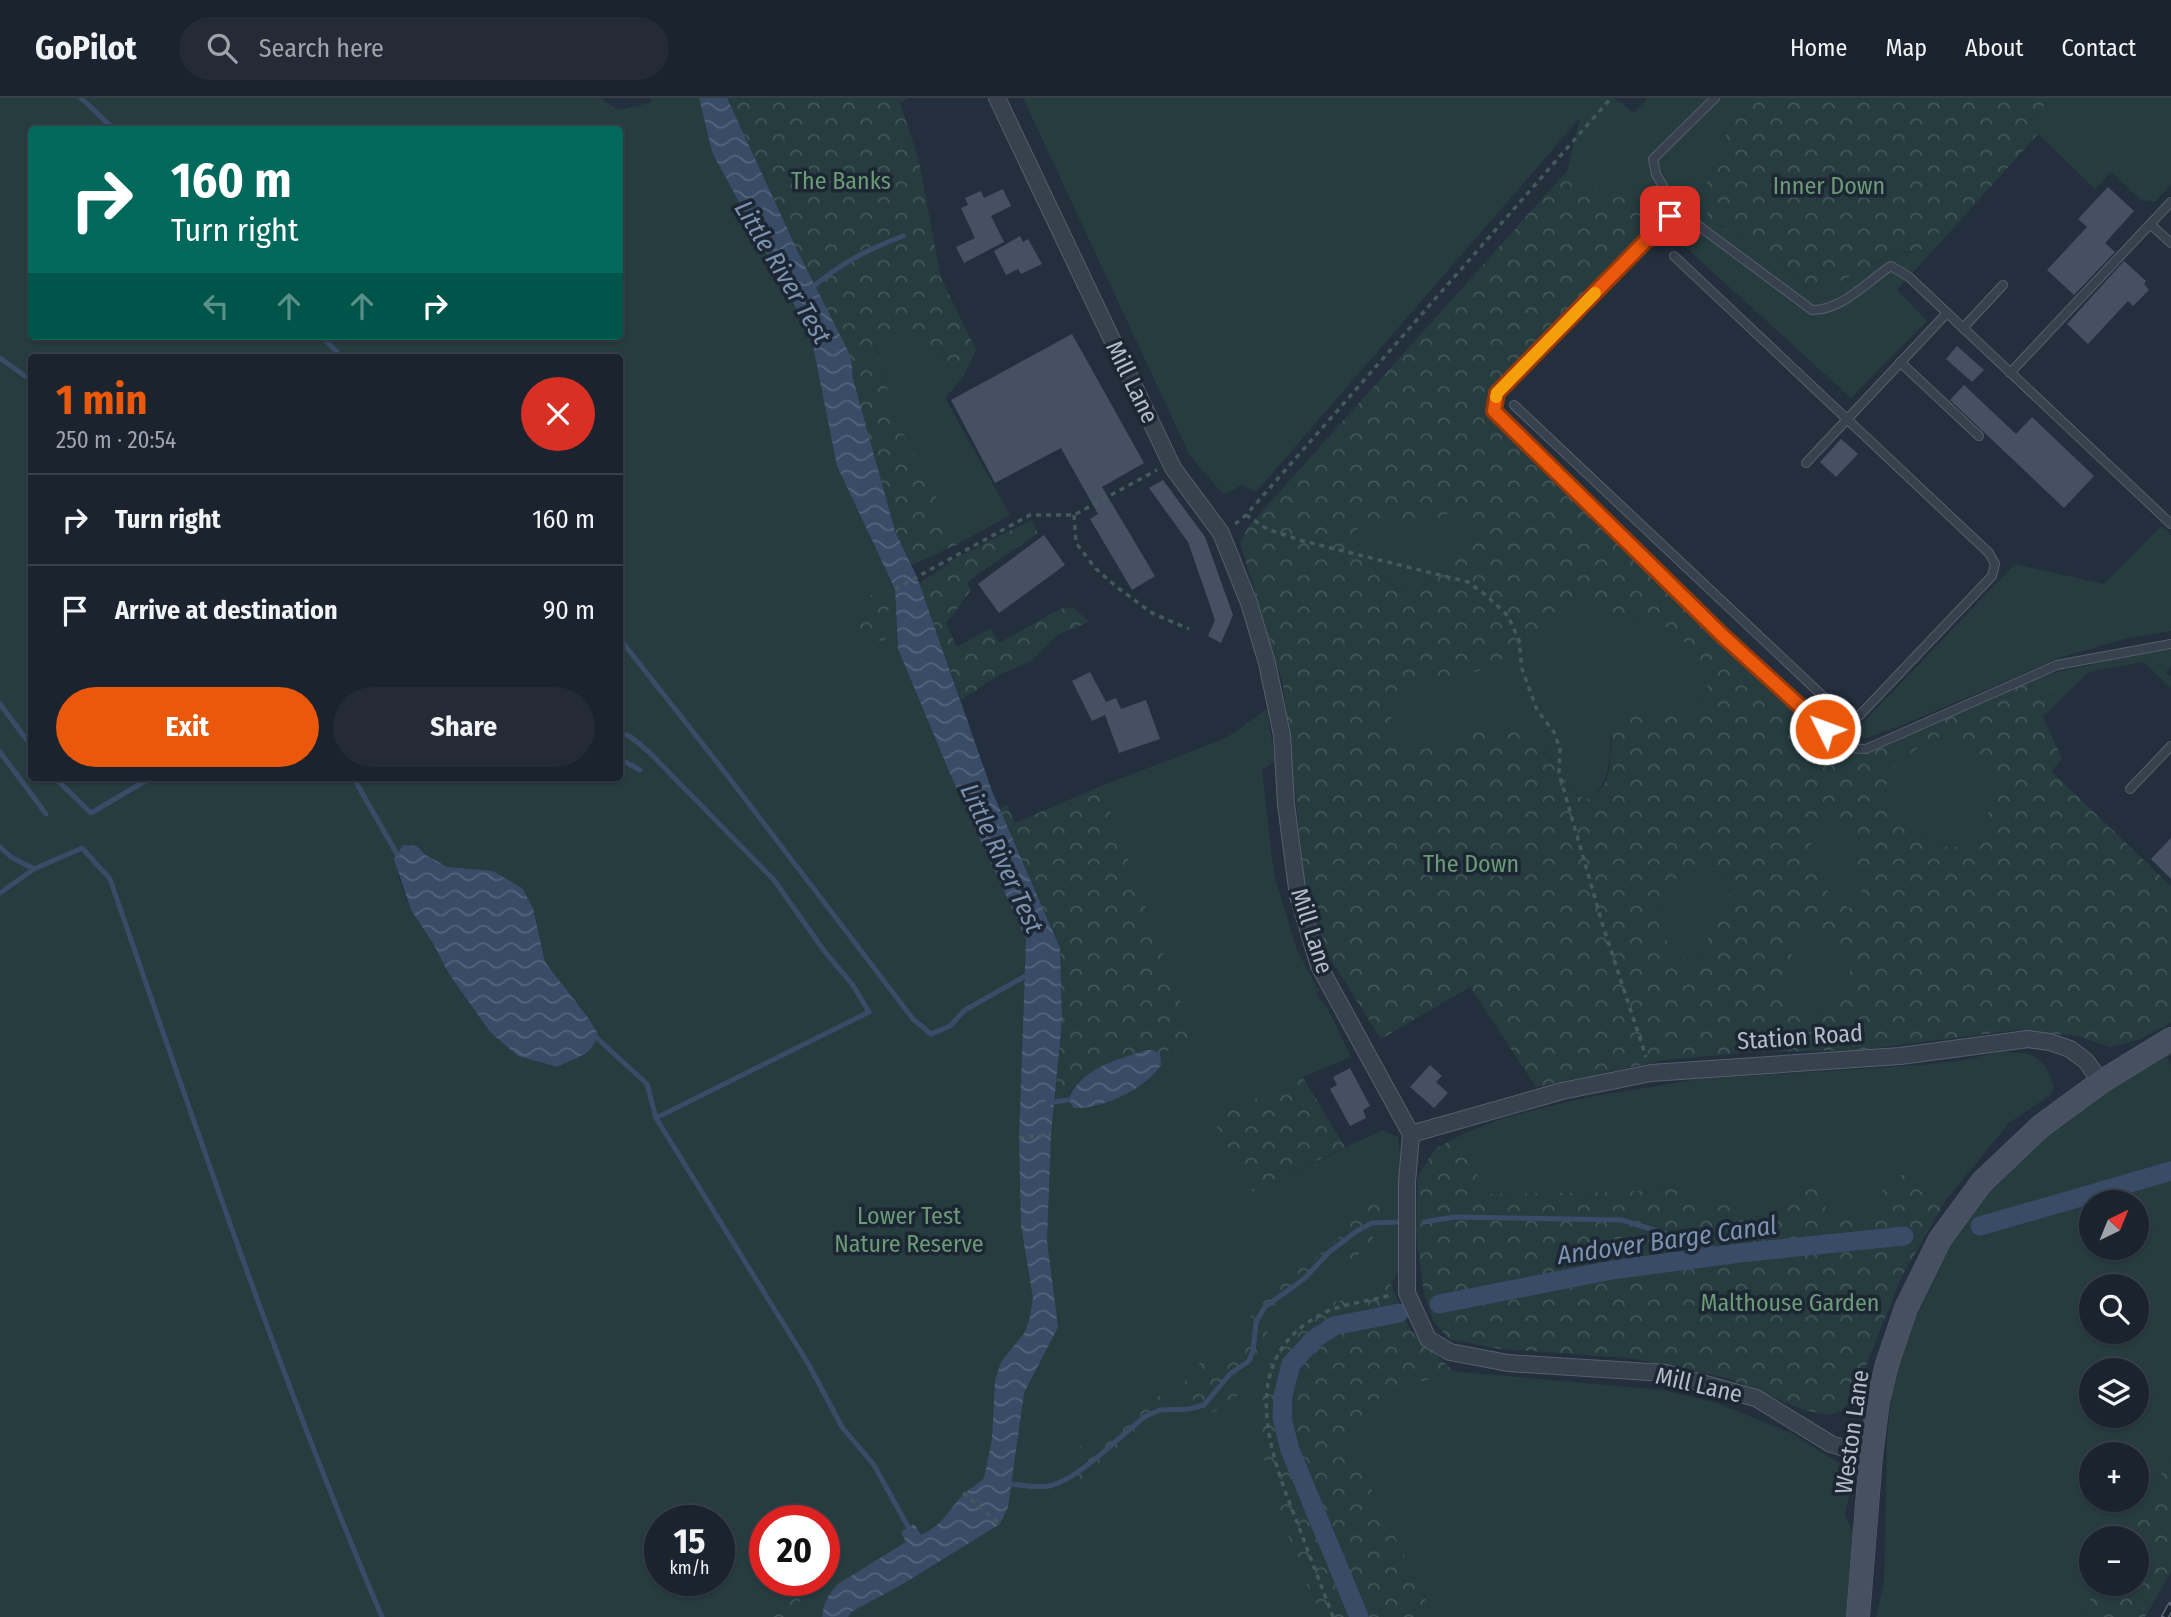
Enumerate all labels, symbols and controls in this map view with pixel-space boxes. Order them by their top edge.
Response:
search box [179,17,669,80]
text: GoPilot [35,28,137,68]
icon: search [203,29,241,67]
text: Search here [259,33,384,64]
text: Home [1790,34,1847,62]
text: Map [1885,34,1927,62]
text: About [1965,34,2023,62]
text: Contact [2061,34,2136,62]
text: 160 m [171,151,292,210]
icon: right [56,154,147,245]
park label: The Banks [791,167,891,195]
park label: Inner Down [1773,172,1885,200]
pin [1640,186,1700,246]
water label: Little River Test [728,195,838,350]
icon: arrive [1651,197,1689,235]
text: Turn right [171,211,298,249]
icon: left [197,287,235,325]
icon: ahead [270,287,308,325]
icon: ahead [343,287,381,325]
icon: right [416,287,454,325]
street label: Mill Lane [1100,336,1164,428]
text: 1 min [56,375,147,425]
button: close [521,377,595,451]
text: 250 m · 20:54 [56,426,176,454]
icon: right [56,501,94,539]
text: Turn right [115,504,221,535]
text: 160 m [532,504,595,535]
icon: arrive [56,592,94,630]
text: Arrive at destination [115,595,338,626]
text: 90 m [543,595,595,626]
button: Exit [56,687,319,767]
button: Share [333,687,595,767]
position arrow [1788,692,1862,766]
water label: Little River Test [953,778,1050,938]
park label: The Down [1423,850,1519,878]
street label: Mill Lane [1285,885,1339,977]
street label: Station Road [1736,1019,1864,1055]
north arrow [2079,1190,2149,1260]
map controls [2079,1190,2149,1596]
park label: Lower Test Nature Reserve [834,1202,984,1258]
water label: Andover Barge Canal [1554,1210,1779,1271]
button: search [2079,1274,2149,1344]
park label: Malthouse Garden [1701,1289,1879,1317]
button: layers [2079,1358,2149,1428]
street label: Mill Lane [1653,1361,1745,1409]
street label: Weston Lane [1829,1368,1875,1496]
button: + [2079,1442,2149,1512]
speed limit sign: 20 [749,1505,840,1596]
text: 15 [673,1520,705,1562]
button: − [2079,1526,2149,1596]
text: km/h [669,1557,710,1579]

